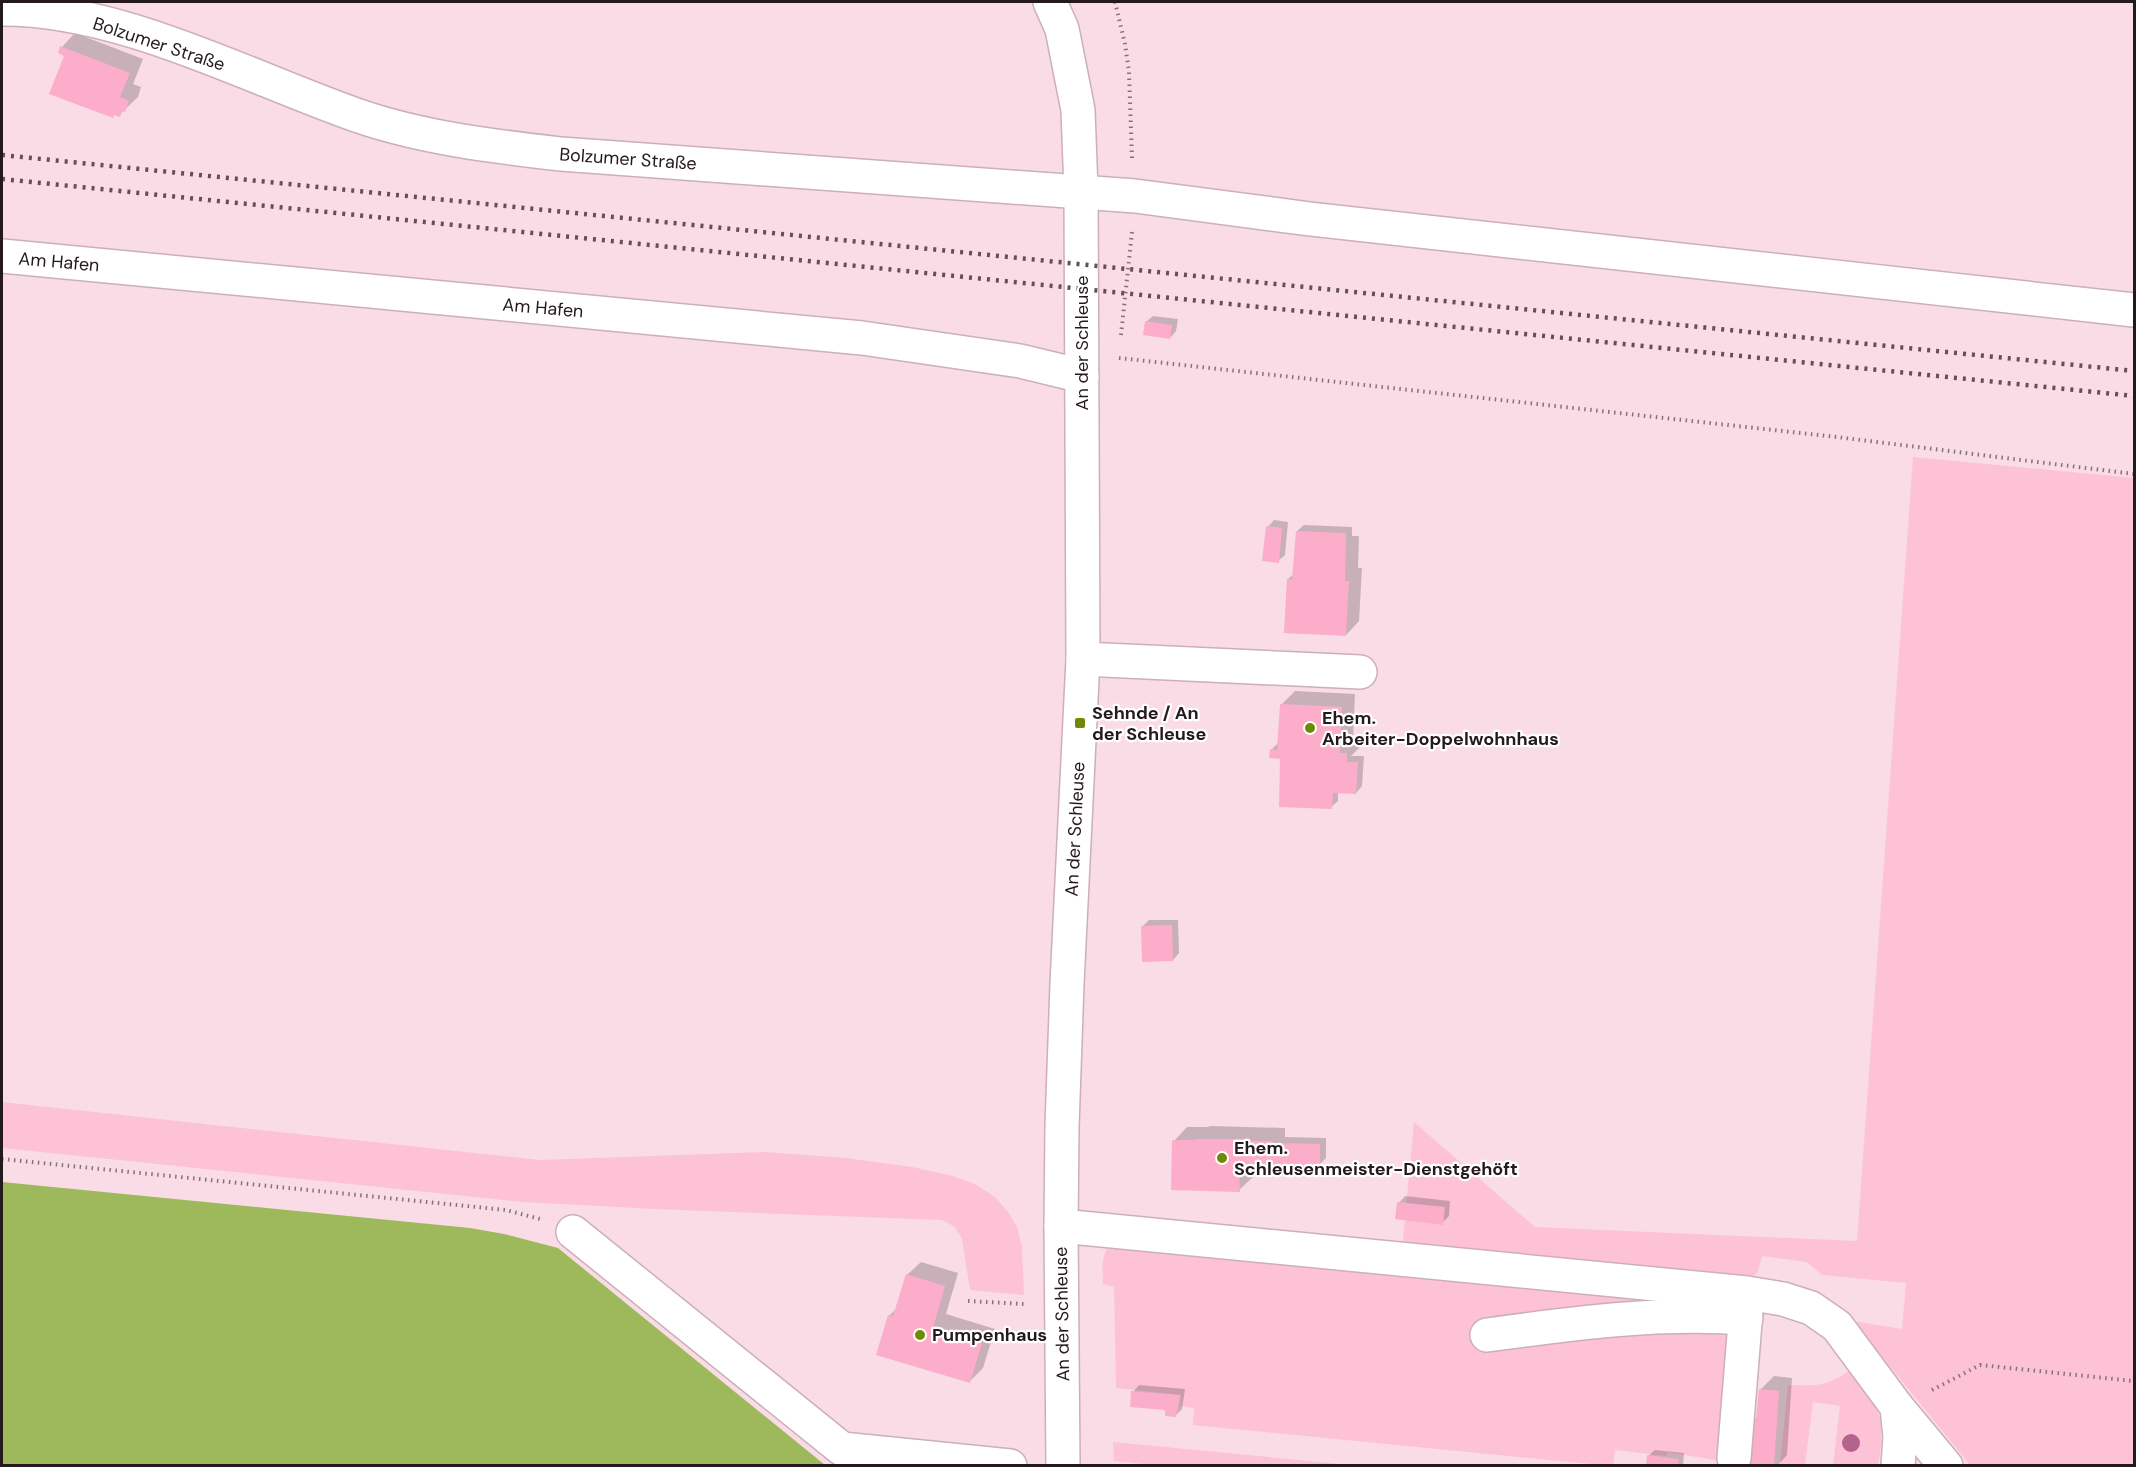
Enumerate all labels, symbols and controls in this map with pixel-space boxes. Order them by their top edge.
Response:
street label: Bolzumer Straße [90,11,228,77]
street label: Bolzumer Straße [559,142,697,176]
street label: Am Hafen [18,247,100,277]
street label: An der Schleuse [1070,276,1094,410]
street label: Am Hafen [502,293,584,323]
place label: Sehnde / An der Schleuse [1092,701,1206,746]
place label: Ehem. Arbeiter-Doppelwohnhaus [1322,706,1559,751]
marker: Sehnde / An der Schleuse [1073,716,1087,730]
marker: Ehem. Arbeiter-Doppelwohnhaus [1303,721,1317,735]
street label: An der Schleuse [1059,761,1091,897]
place label: Ehem. Schleusenmeister-Dienstgehöft [1234,1136,1518,1181]
marker: Ehem. Schleusenmeister-Dienstgehöft [1215,1151,1229,1165]
street label: An der Schleuse [1049,1246,1075,1382]
place label: Pumpenhaus [932,1323,1047,1347]
marker: Pumpenhaus [913,1328,927,1342]

